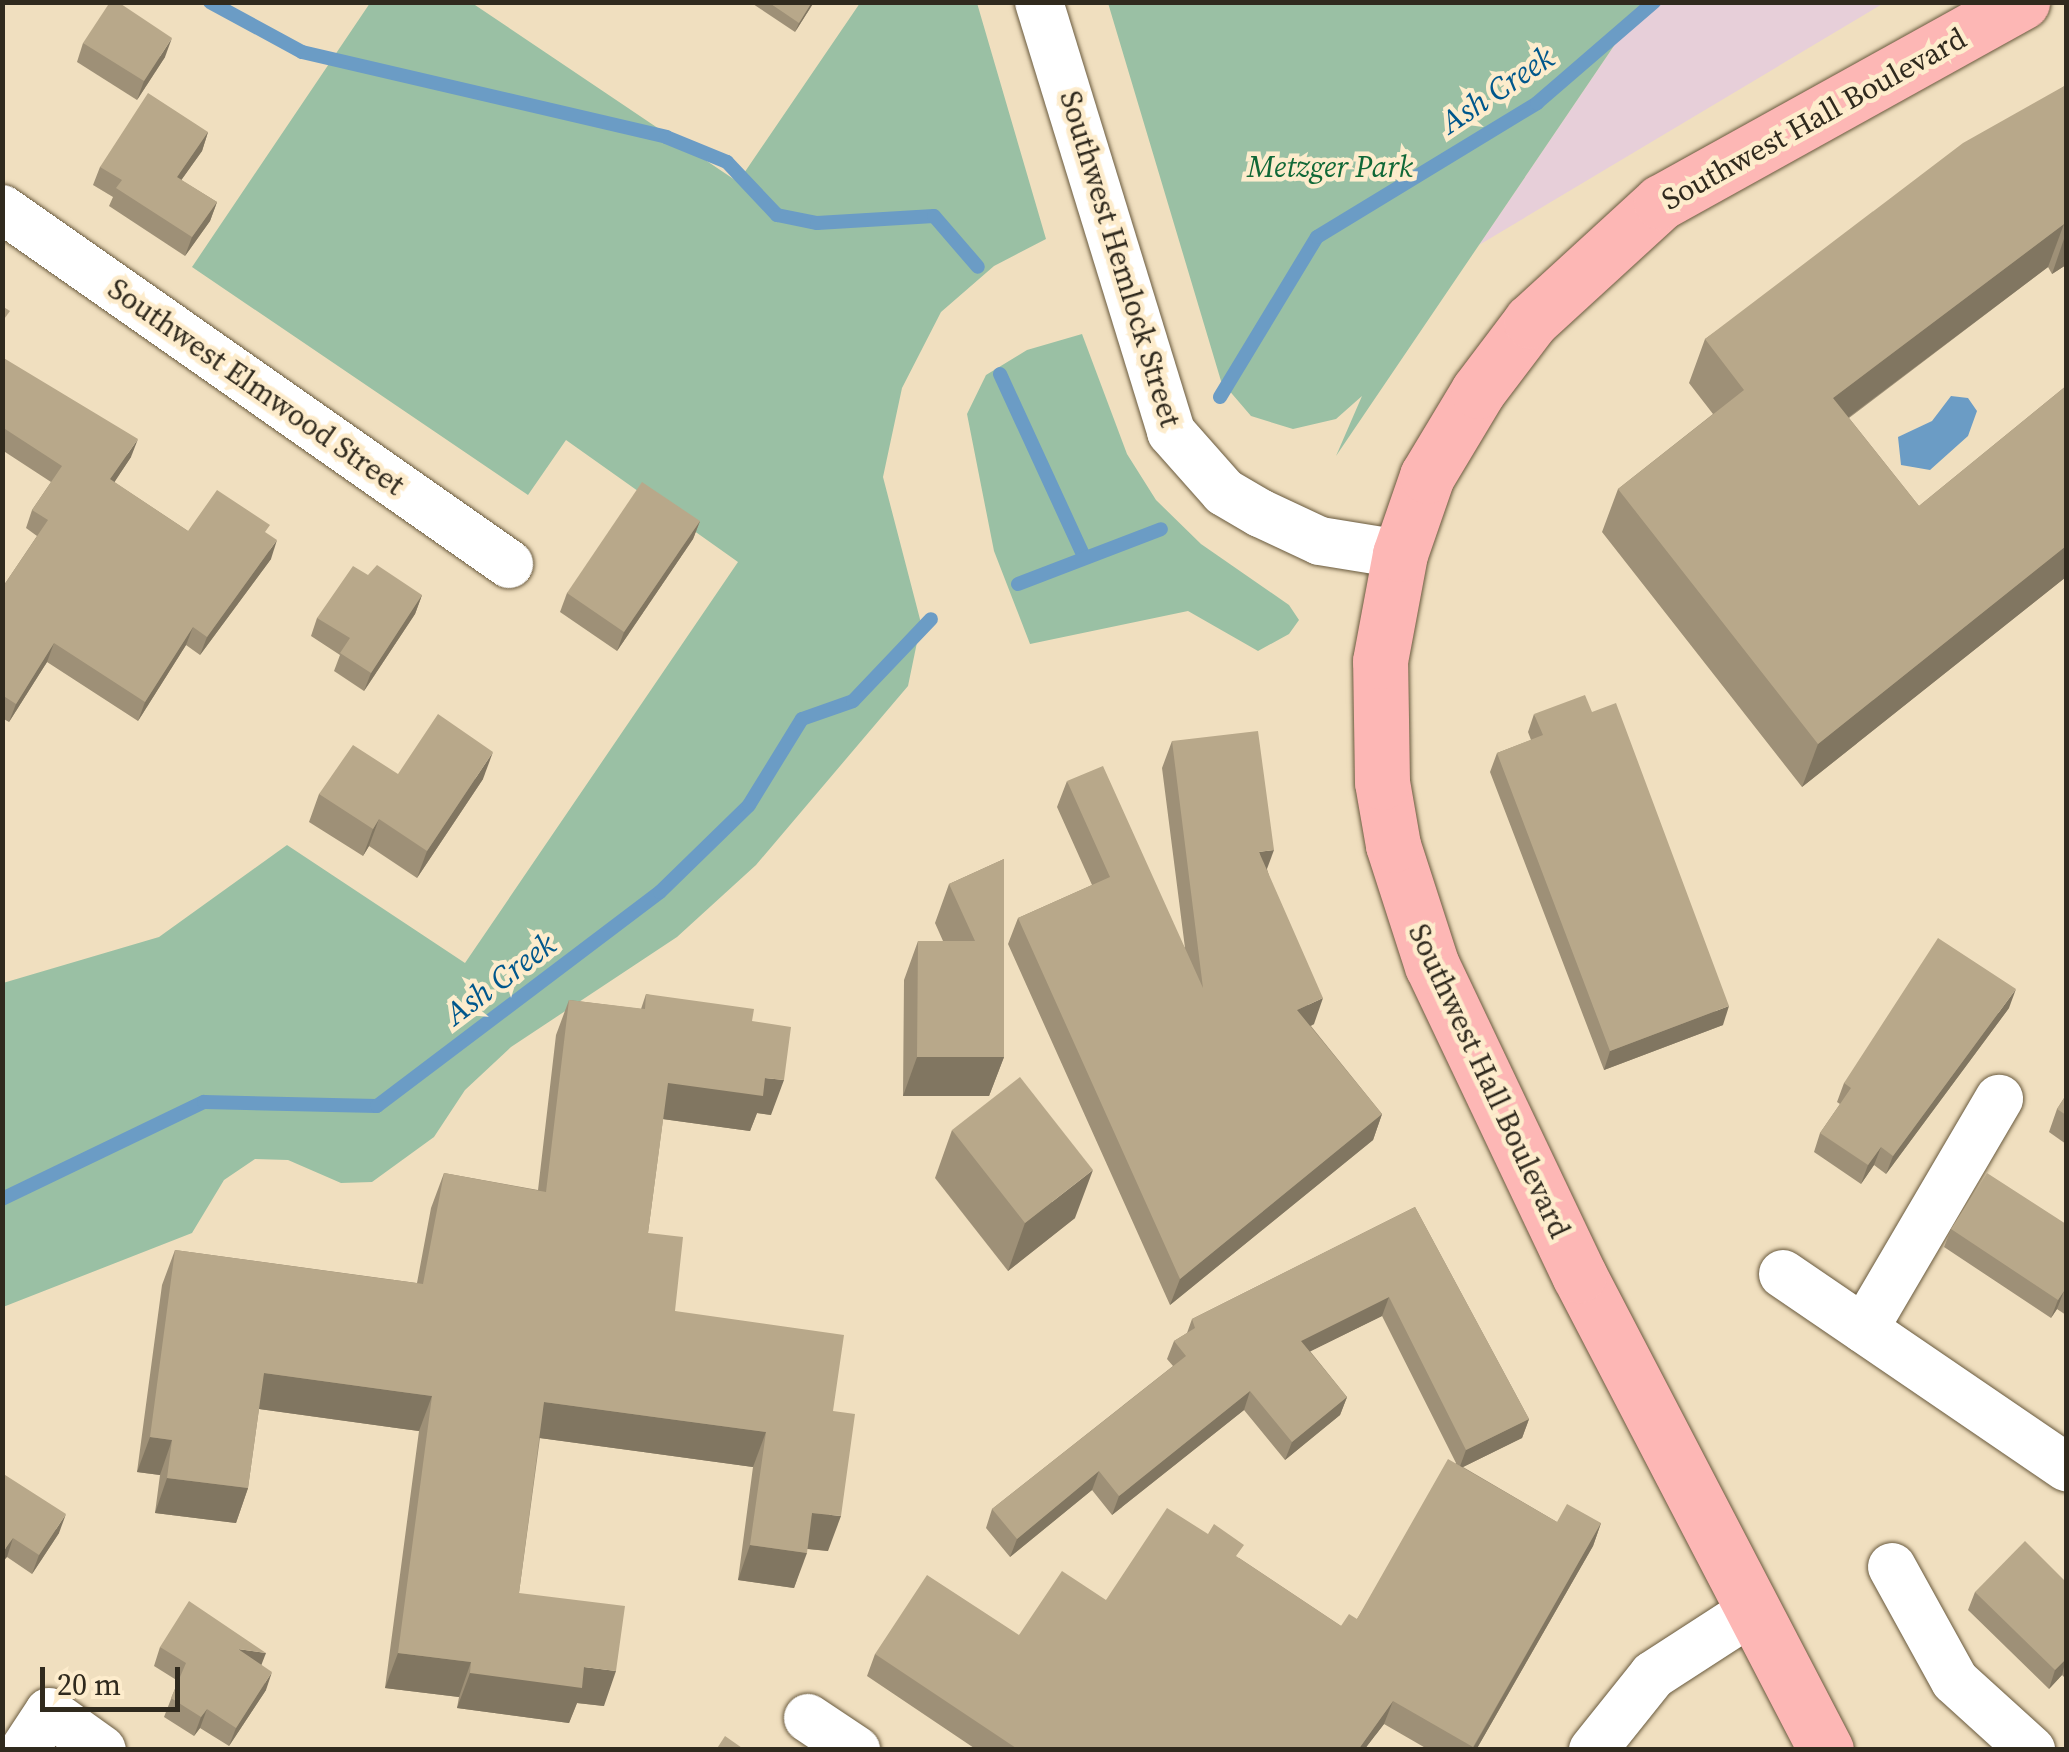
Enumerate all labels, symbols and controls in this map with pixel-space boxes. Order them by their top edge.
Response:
street label: Southwest Hall Boulevard [1656,20,1972,218]
water label: Ash Creek [1433,38,1561,142]
street label: Southwest Hemlock Street [1052,87,1188,431]
park label: Metzger Park [1247,149,1413,185]
street label: Southwest Elmwood Street [101,271,411,503]
street label: Southwest Hall Boulevard [1400,918,1578,1244]
water label: Ash Creek [437,925,563,1033]
scale bar [45,1647,185,1709]
text: 20 m [57,1664,121,1705]

